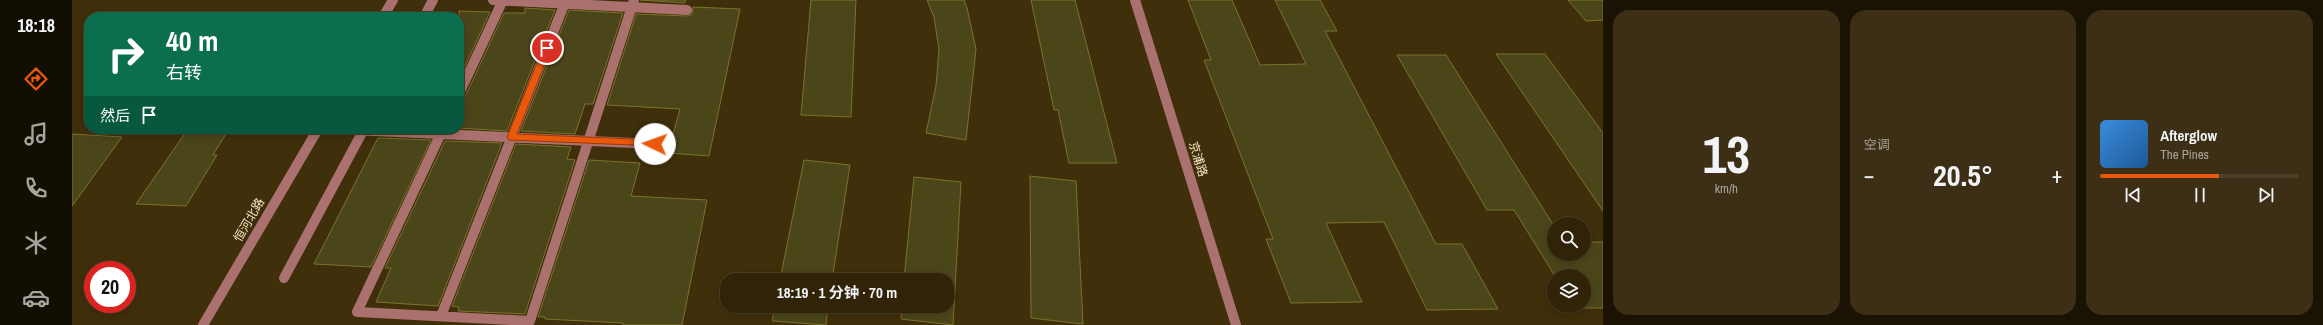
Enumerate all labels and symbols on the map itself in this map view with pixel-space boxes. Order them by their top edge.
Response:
pin [530,31,564,65]
position arrow [634,123,676,165]
street label: 京浦路 [1185,139,1211,179]
street label: 恒河北路 [230,195,268,245]
speed limit sign: 20 [84,261,136,313]

